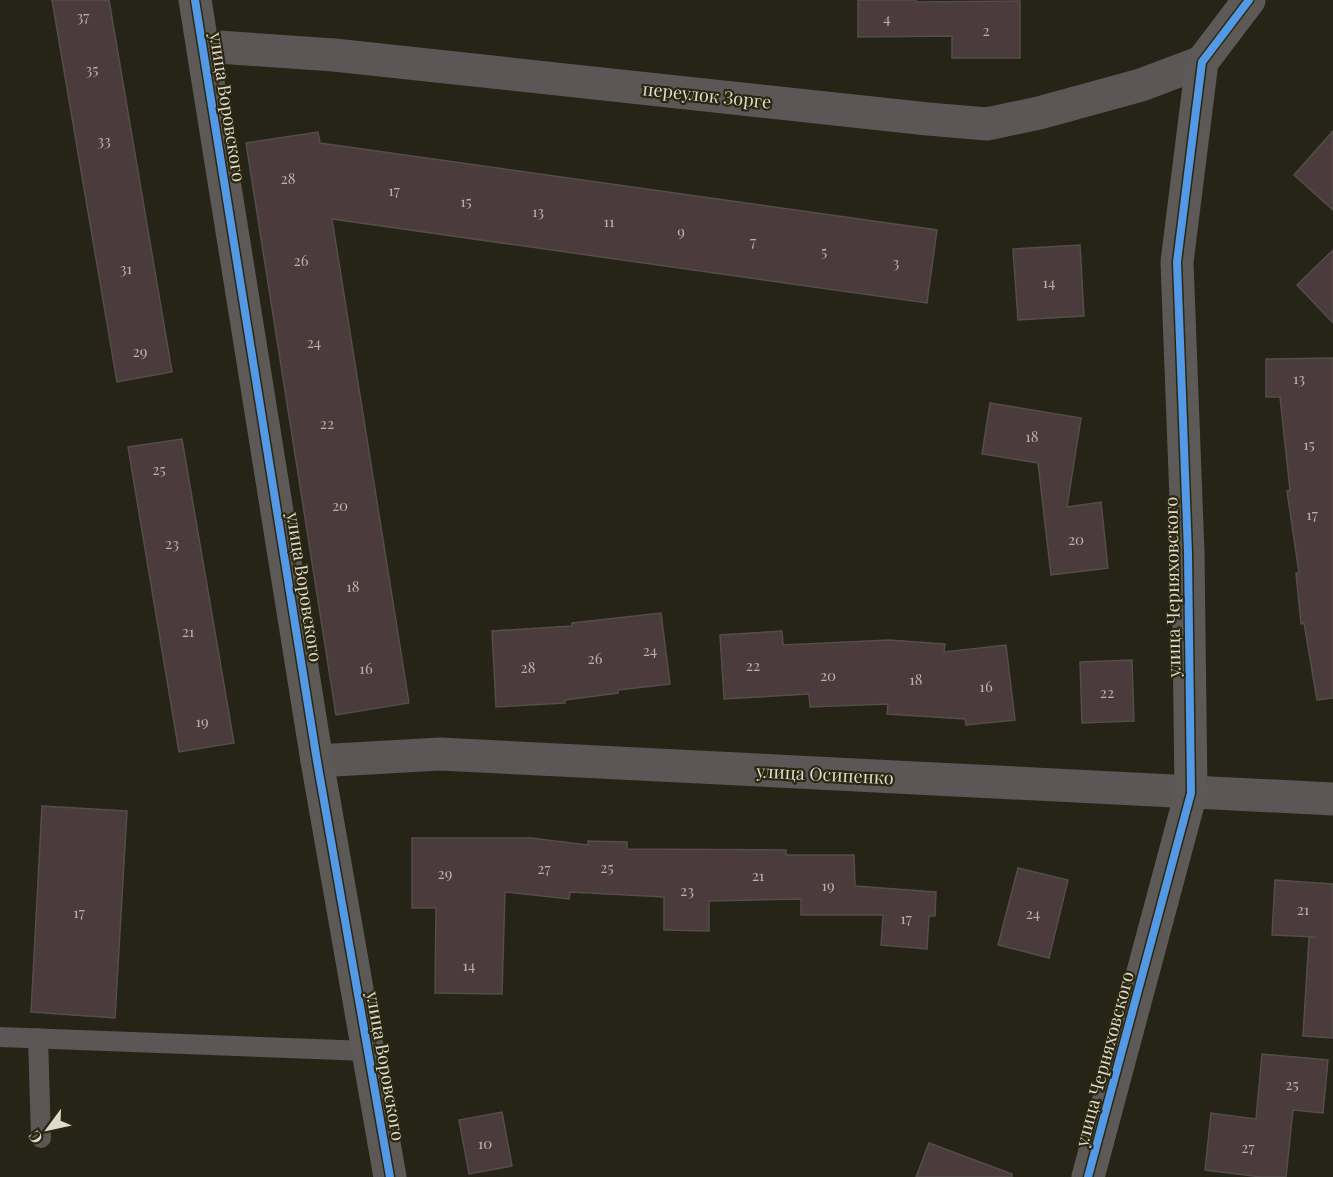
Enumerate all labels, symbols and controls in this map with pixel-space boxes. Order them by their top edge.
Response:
house number: 37 [77,6,89,26]
house number: 4 [883,8,891,28]
house number: 2 [982,20,990,40]
street label: улица Воровского [204,29,252,184]
house number: 35 [86,59,99,79]
street label: переулок Зорге [642,76,772,114]
house number: 33 [97,130,111,150]
house number: 28 [281,168,296,188]
house number: 17 [388,180,400,200]
house number: 15 [460,191,472,211]
house number: 13 [532,201,544,221]
house number: 11 [603,211,615,231]
house number: 9 [677,221,685,241]
house number: 7 [750,231,756,251]
house number: 5 [821,241,827,261]
house number: 26 [294,250,309,270]
house number: 3 [893,252,900,272]
house number: 31 [120,258,133,278]
house number: 14 [1043,272,1055,292]
house number: 24 [307,332,321,352]
house number: 29 [133,341,147,361]
house number: 13 [1293,368,1305,388]
house number: 22 [320,413,334,433]
house number: 18 [1025,426,1039,446]
house number: 15 [1303,434,1315,454]
house number: 25 [152,459,166,479]
house number: 20 [332,495,348,515]
street label: улица Черняховского [1158,496,1186,679]
house number: 17 [1306,504,1318,524]
street label: улица Воровского [281,509,329,664]
house number: 20 [1068,529,1084,549]
house number: 23 [165,533,179,553]
house number: 18 [346,576,360,596]
house number: 21 [182,621,195,641]
house number: 24 [643,640,657,660]
house number: 26 [588,648,603,668]
house number: 22 [746,655,760,675]
house number: 28 [521,657,536,677]
house number: 16 [359,658,373,678]
house number: 20 [820,665,836,685]
house number: 18 [909,669,923,689]
house number: 16 [979,676,993,696]
house number: 22 [1100,682,1114,702]
house number: 19 [195,711,209,731]
street label: улица Осипенко [755,758,894,790]
house number: 25 [600,857,614,877]
house number: 27 [537,858,551,878]
house number: 29 [438,863,452,883]
house number: 21 [752,865,765,885]
house number: 19 [821,875,835,895]
house number: 23 [680,880,694,900]
house number: 21 [1297,899,1310,919]
house number: 17 [73,902,85,922]
house number: 24 [1026,903,1040,923]
house number: 17 [900,908,912,928]
house number: 14 [463,955,475,975]
street label: улица Черняховского [1069,968,1139,1150]
street label: улица Воровского [361,988,411,1143]
house number: 25 [1285,1074,1299,1094]
north arrow [18,1099,78,1159]
text: С [23,1127,47,1148]
house number: 10 [478,1133,492,1153]
house number: 27 [1241,1137,1255,1157]

